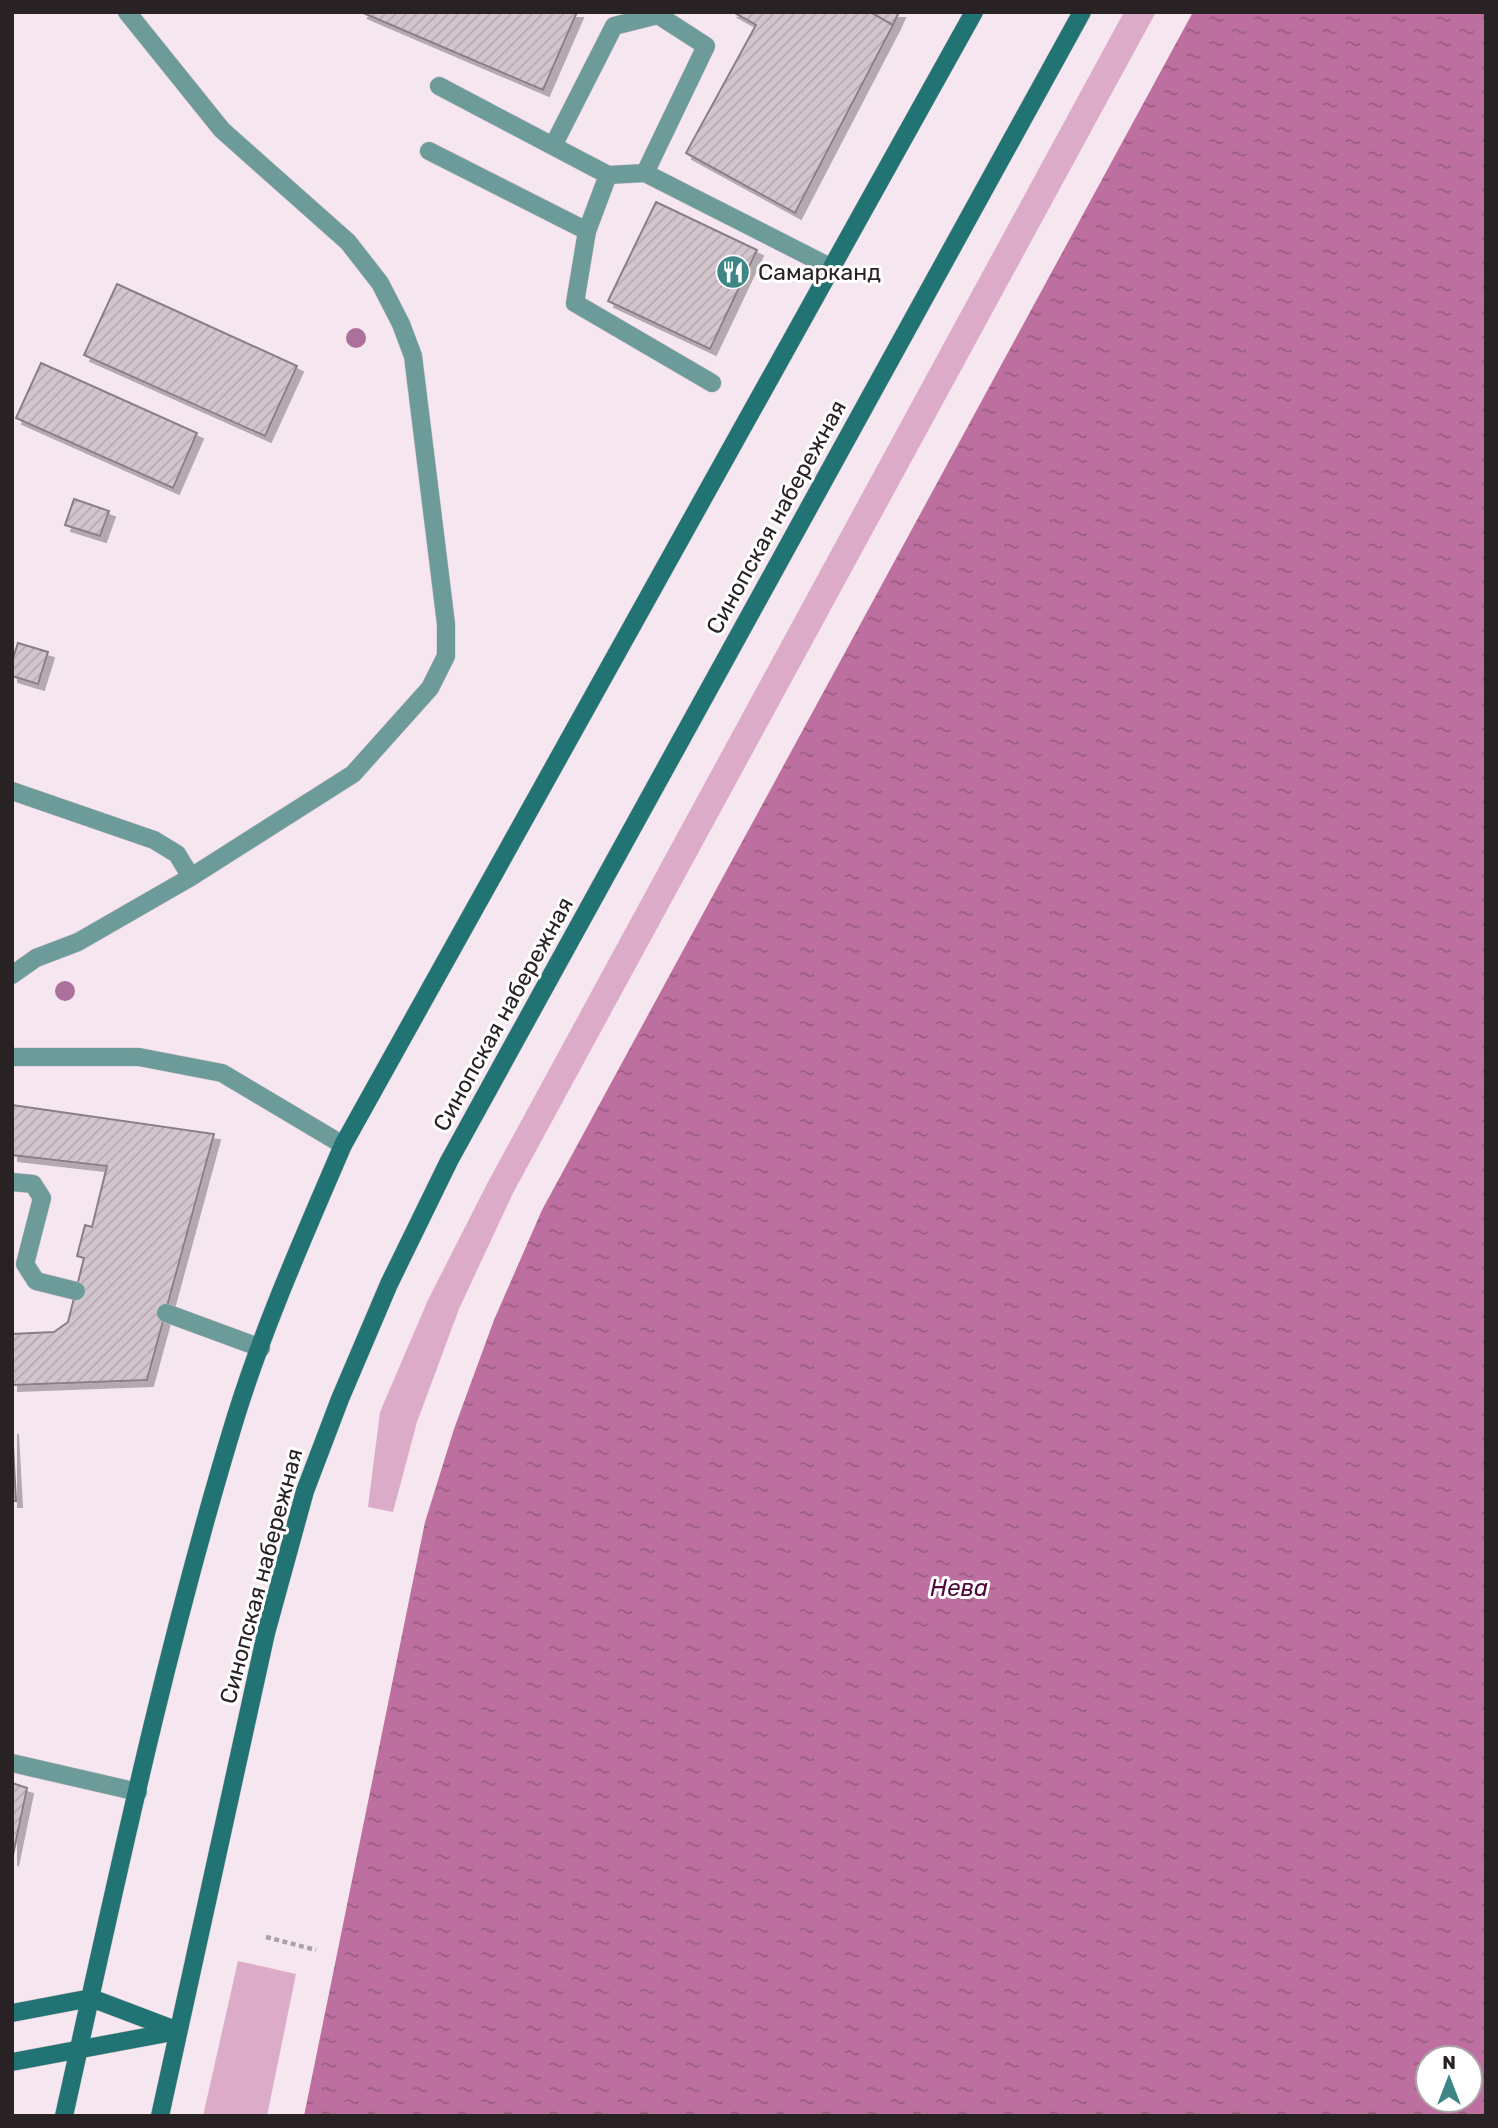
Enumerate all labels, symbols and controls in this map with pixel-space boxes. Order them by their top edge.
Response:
restaurant icon: Самарканд [714,253,752,291]
place label: Самарканд [758,258,881,286]
street label: Синопская набережная [700,395,852,639]
street label: Синопская набережная [427,892,579,1136]
street label: Синопская набережная [213,1445,309,1707]
water label: Нева [930,1574,988,1602]
north arrow [1414,2044,1484,2114]
text: N [1442,2051,1456,2074]

